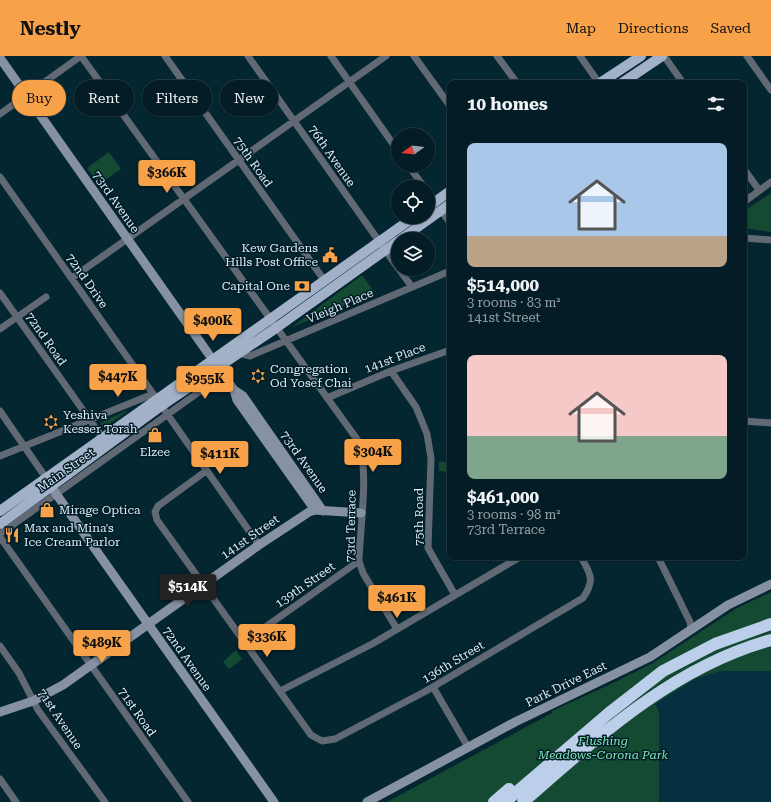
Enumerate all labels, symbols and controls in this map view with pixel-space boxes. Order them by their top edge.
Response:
text: Nestly [20,17,81,40]
text: Map [566,20,596,36]
text: Directions [618,20,688,36]
text: Saved [710,20,751,36]
chip: Buy [12,80,66,116]
chip: Rent [74,80,134,116]
chip: Filters [142,80,212,116]
chip: New [220,80,278,116]
icon: filters [705,93,727,115]
text: 10 homes [467,94,548,114]
street label: 76th Avenue [306,123,359,190]
north arrow [391,128,435,172]
map controls [391,128,435,276]
street label: 75th Road [231,134,276,190]
pin: $366K [139,160,195,194]
text: $366K [147,165,187,180]
street label: 73rd Avenue [90,168,143,236]
icon: home [561,169,633,241]
button: locate [391,180,435,224]
button: layers [391,232,435,276]
place label: Kew Gardens Hills Post Office [225,241,318,269]
public building icon: Kew Gardens Hills Post Office [321,246,339,264]
street label: 72nd Drive [63,251,111,311]
text: $514,000 [467,275,539,295]
bank icon: Capital One [293,277,311,295]
place label: Capital One [222,279,290,293]
street label: Vleigh Place [304,285,376,326]
text: 3 rooms · 83 m² [467,295,561,310]
pin: $400K [185,308,241,342]
street label: 72nd Road [23,310,70,368]
text: 141st Street [467,310,540,325]
text: $400K [193,313,233,328]
street label: 141st Place [362,340,428,376]
place label: Congregation Od Yosef Chai [270,362,352,390]
pin: $447K [90,364,146,398]
pin: $955K [177,366,233,400]
synagogue icon: Congregation Od Yosef Chai [249,367,267,385]
text: $447K [98,369,138,384]
text: $955K [185,371,225,386]
icon: home [561,381,633,453]
place label: Yeshiva Kesser Torah [63,408,138,436]
synagogue icon: Yeshiva Kesser Torah [42,413,60,431]
shop icon: Elzee [146,426,164,444]
street label: 73rd Avenue [278,428,331,496]
pin: $304K [345,439,401,473]
pin: $411K [192,441,248,475]
text: $304K [353,444,393,459]
street label: Main Street [35,445,98,495]
place label: Elzee [140,445,171,459]
text: $411K [200,446,240,461]
text: $461,000 [467,487,539,507]
street label: 75th Road [412,488,426,546]
street label: 73rd Terrace [343,489,359,562]
shop icon: Mirage Optica [38,501,56,519]
place label: Mirage Optica [59,503,141,517]
text: 3 rooms · 98 m² [467,507,561,522]
street label: 141st Street [218,512,282,562]
place label: Max and Mina's Ice Cream Parlor [24,521,120,549]
text: 73rd Terrace [467,522,545,537]
restaurant icon: Max and Mina's Ice Cream Parlor [3,526,21,544]
street label: 139th Street [272,559,338,611]
pin: $514K [160,574,216,608]
text: $514K [168,579,208,594]
pin: $461K [369,585,425,619]
text: $461K [377,590,417,605]
street label: 72nd Avenue [160,624,214,694]
pin: $336K [239,624,295,658]
text: $336K [247,629,287,644]
pin: $489K [74,630,130,664]
text: $489K [82,635,122,650]
street label: 136th Street [419,638,487,686]
street label: Park Drive East [523,658,609,710]
street label: 71st Road [115,685,159,739]
street label: 71st Avenue [35,686,86,752]
park label: Flushing Meadows-Corona Park [537,734,668,762]

